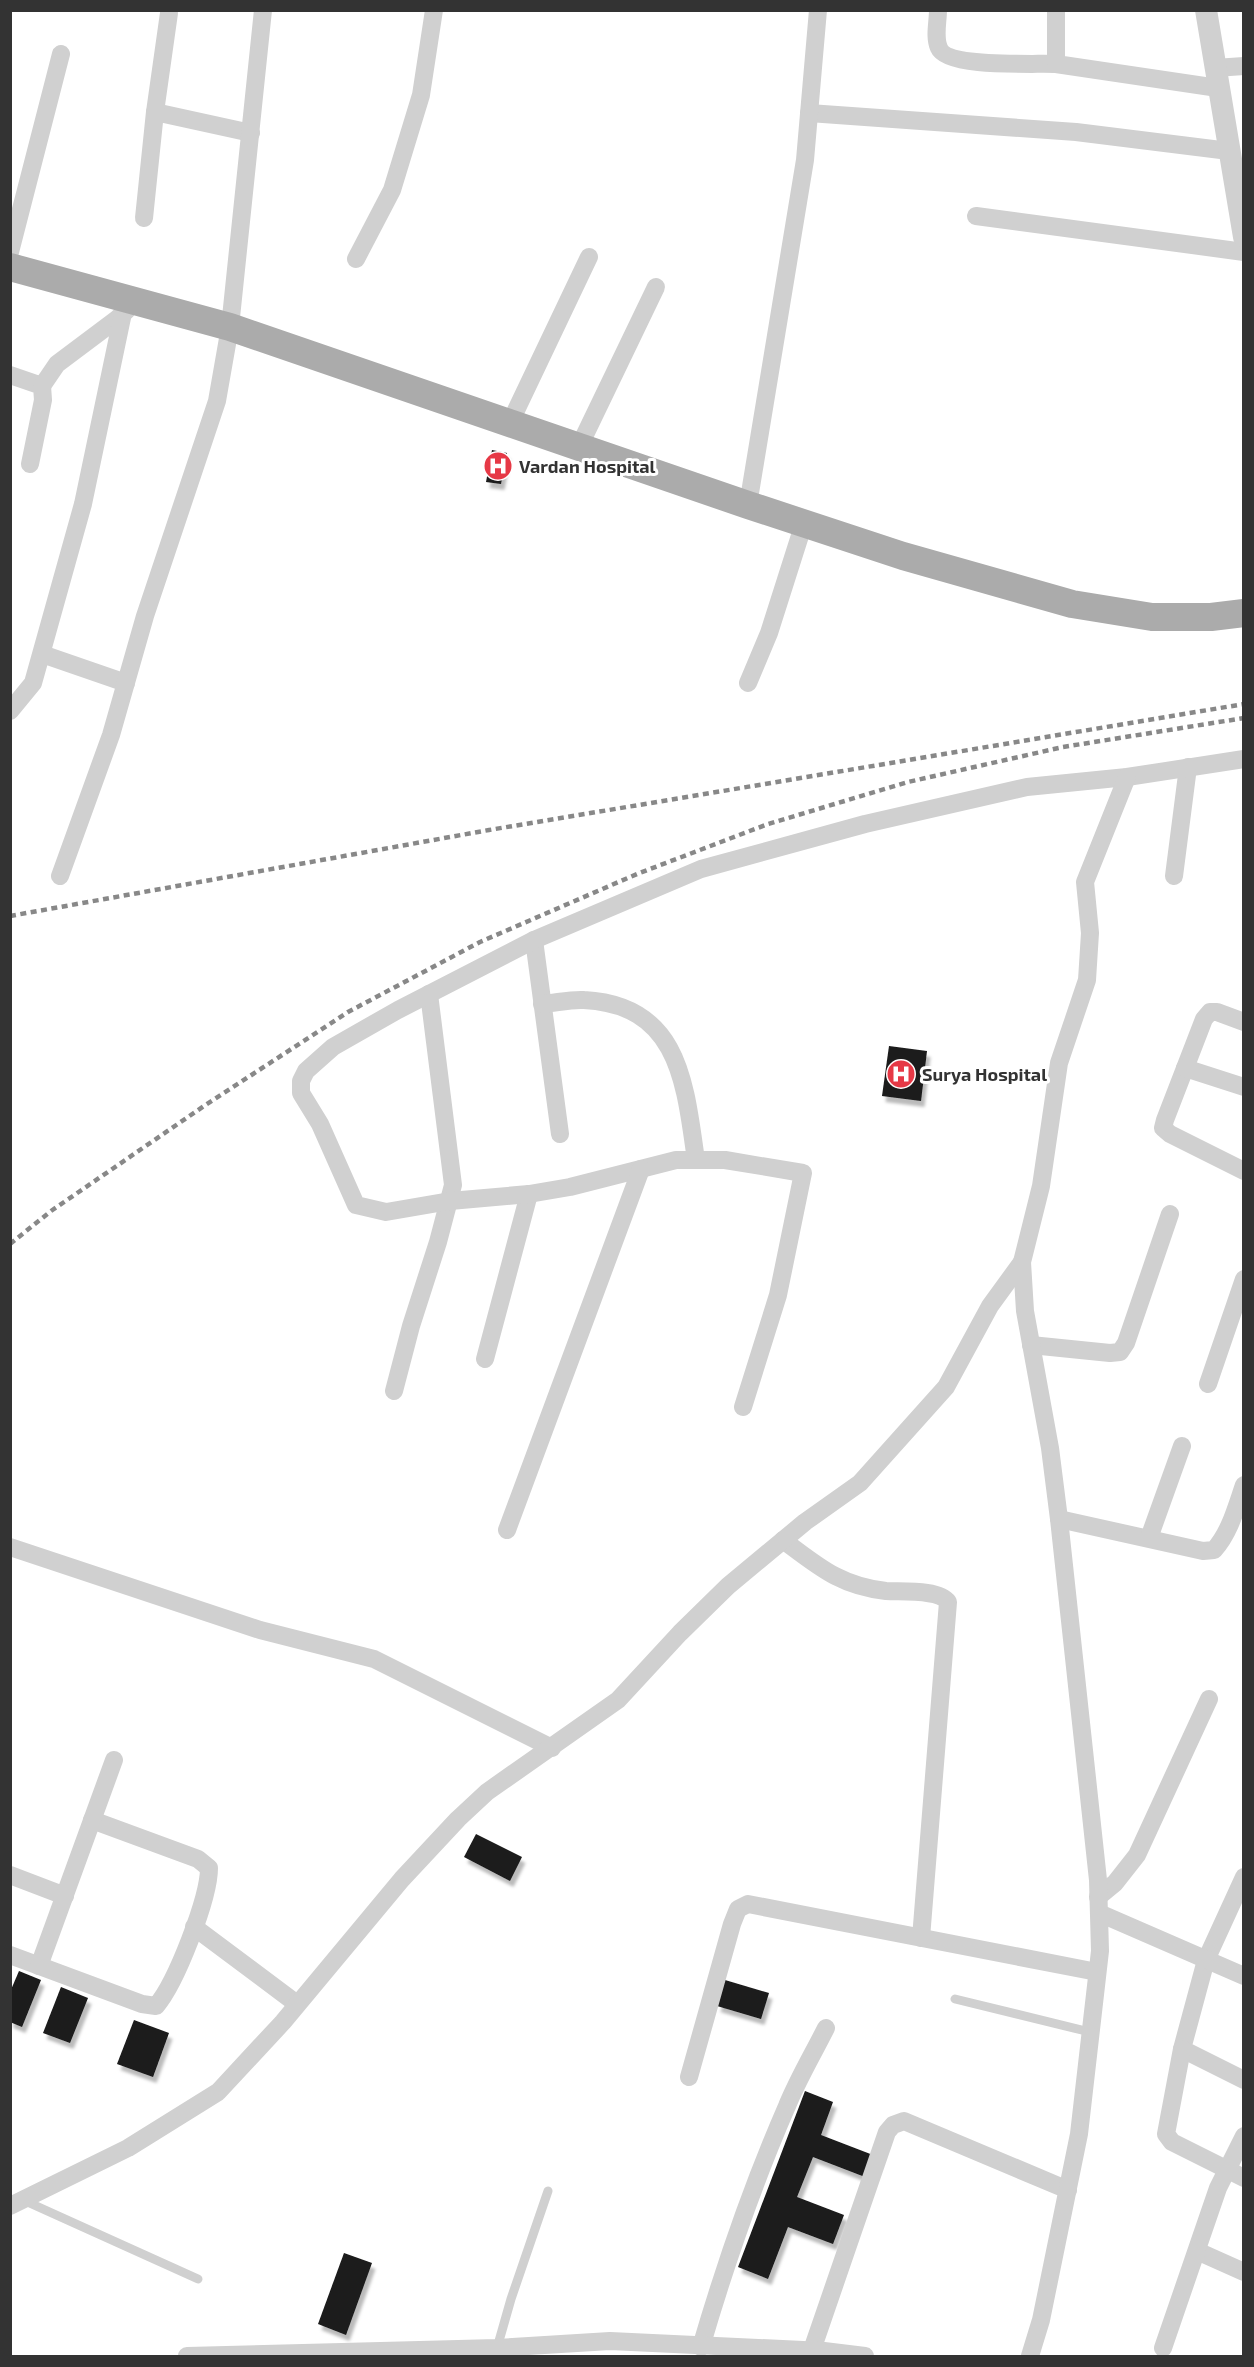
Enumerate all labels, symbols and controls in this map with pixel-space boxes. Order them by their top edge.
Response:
hospital icon: Vardan Hospital [482,450,514,482]
place label: Vardan Hospital [519,455,656,477]
hospital icon: Surya Hospital [885,1058,917,1090]
place label: Surya Hospital [922,1063,1047,1085]

